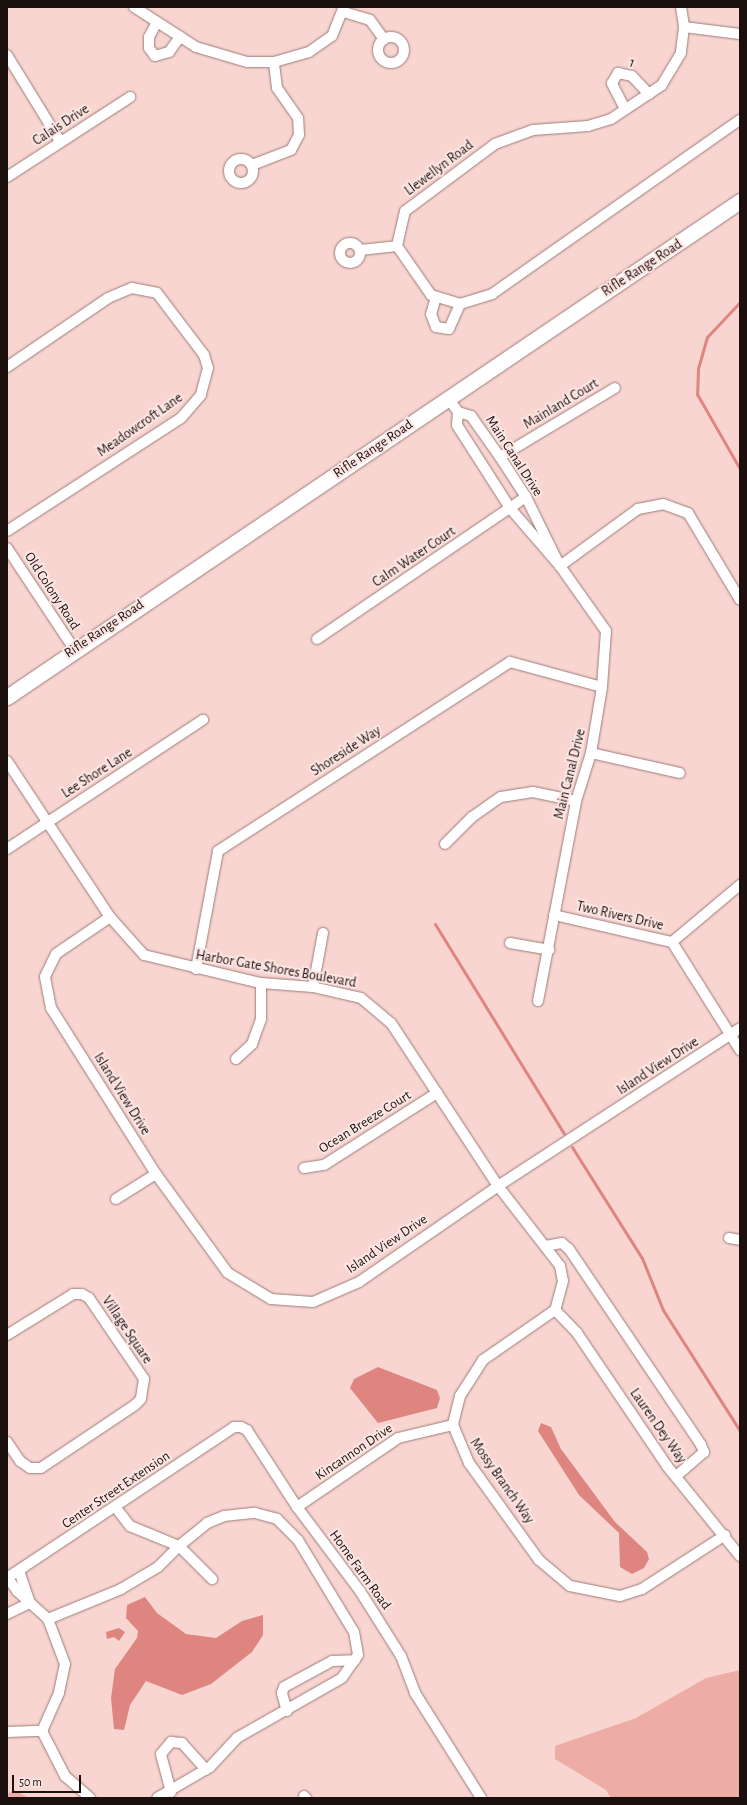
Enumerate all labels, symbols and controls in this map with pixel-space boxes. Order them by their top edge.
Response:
street label: 1 [627,54,637,72]
street label: Calais Drive [30,101,92,149]
street label: Llewellyn Road [401,137,477,199]
street label: Rifle Range Road [599,236,685,300]
street label: Mainland Court [520,375,602,433]
street label: Meadowcroft Lane [94,389,186,461]
street label: Main Canal Drive [482,413,546,499]
street label: Rifle Range Road [330,416,416,482]
street label: Calm Water Court [369,523,459,591]
street label: Old Colony Road [21,549,83,633]
street label: Rifle Range Road [61,596,147,662]
street label: Shoreside Way [308,722,384,780]
street label: Main Canal Drive [551,727,589,821]
street label: Lee Shore Lane [59,744,135,802]
street label: Two Rivers Drive [575,898,665,934]
street label: Harbor Gate Shores Boulevard [194,947,358,991]
street label: Island View Drive [614,1033,702,1099]
street label: Island View Drive [90,1050,154,1138]
street label: Ocean Breeze Court [316,1087,414,1157]
street label: Island View Drive [343,1211,431,1277]
street label: Village Square [98,1293,156,1367]
street label: Lauren Dey Way [626,1385,690,1467]
street label: Kincannon Drive [312,1420,396,1484]
street label: Mossy Branch Way [466,1435,538,1527]
street label: Center Street Extension [59,1448,173,1532]
street label: Home Farm Road [326,1527,394,1613]
scale bar [14,1767,83,1793]
text: 50 m [19,1776,42,1788]

